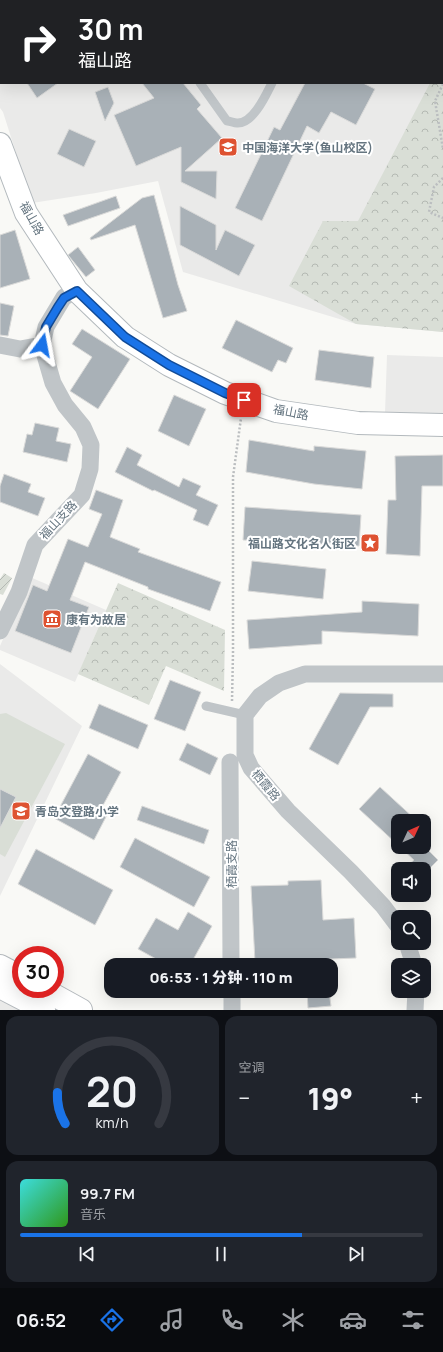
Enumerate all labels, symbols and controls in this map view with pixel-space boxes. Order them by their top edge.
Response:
text: 30 m [78,10,143,48]
icon: right [12,16,64,68]
text: 福山路 [78,48,132,72]
school or university icon: 中国海洋大学(鱼山校区) [217,136,239,158]
place label: 中国海洋大学(鱼山校区) [242,139,373,156]
street label: 福山路 [16,198,48,238]
position arrow [21,324,63,366]
pin [227,383,261,417]
icon: arrive [233,389,255,411]
street label: 福山路 [272,400,310,424]
street label: 福山支路 [35,497,81,543]
place icon: 福山路文化名人街区 [359,532,381,554]
place label: 福山路文化名人街区 [248,535,356,552]
museum icon: 康有为故居 [41,608,63,630]
place label: 康有为故居 [66,611,126,628]
street label: 栖霞路 [248,766,284,804]
school or university icon: 青岛文登路小学 [10,800,32,822]
place label: 青岛文登路小学 [35,803,119,820]
north arrow [391,814,431,854]
map controls [391,814,431,998]
street label: 栖霞支路 [223,840,240,888]
button: sound [391,862,431,902]
button: search [391,910,431,950]
speed limit sign: 30 [12,946,64,998]
button: layers [391,958,431,998]
text: 06:53 · 1 分钟 · 110 m [149,967,293,988]
text: 空调 [239,1058,265,1076]
text: 20 [86,1062,138,1118]
text: 19° [307,1078,353,1119]
text: − [239,1083,250,1113]
text: + [410,1083,423,1113]
text: km/h [96,1112,129,1131]
text: 99.7 FM [80,1183,135,1204]
text: 音乐 [80,1205,106,1223]
icon: previous [76,1243,98,1265]
icon: pause [210,1243,232,1265]
icon: next [345,1243,367,1265]
icon: directions [98,1306,126,1334]
icon: music [158,1306,186,1334]
icon: phone [218,1306,246,1334]
icon: climate [279,1306,307,1334]
icon: car [339,1306,367,1334]
icon: filters [399,1306,427,1334]
text: 06:52 [16,1308,66,1332]

